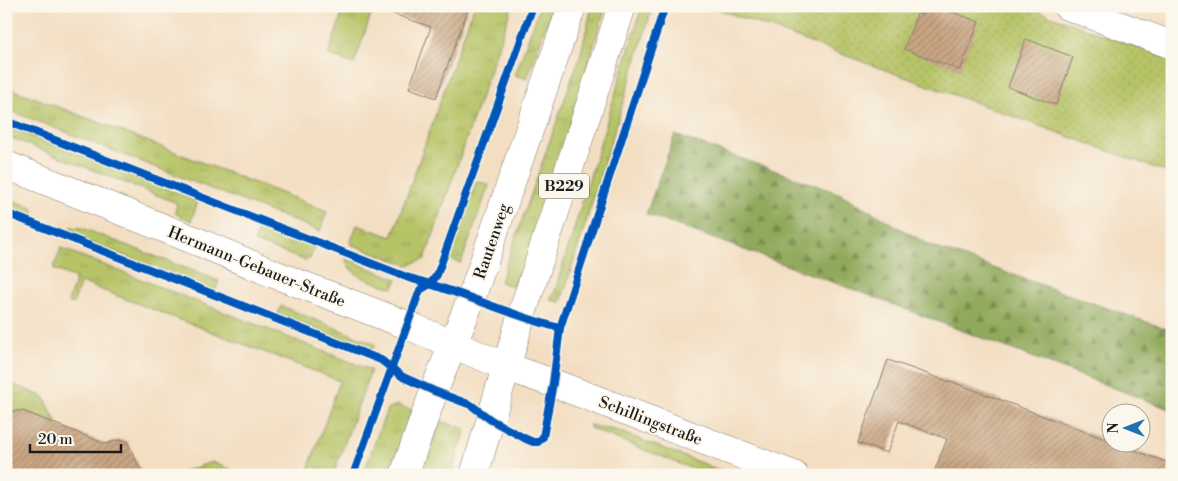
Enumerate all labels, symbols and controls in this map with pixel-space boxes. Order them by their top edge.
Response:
road number: B229 [539,174,589,198]
street label: Rautenweg [470,200,515,282]
street label: Hermann-Gebauer-Straße [165,222,348,312]
street label: Schillingstraße [596,392,705,450]
north arrow [1100,404,1150,454]
scale bar [30,421,121,453]
text: N [1105,422,1123,434]
text: 20 m [38,430,73,449]

